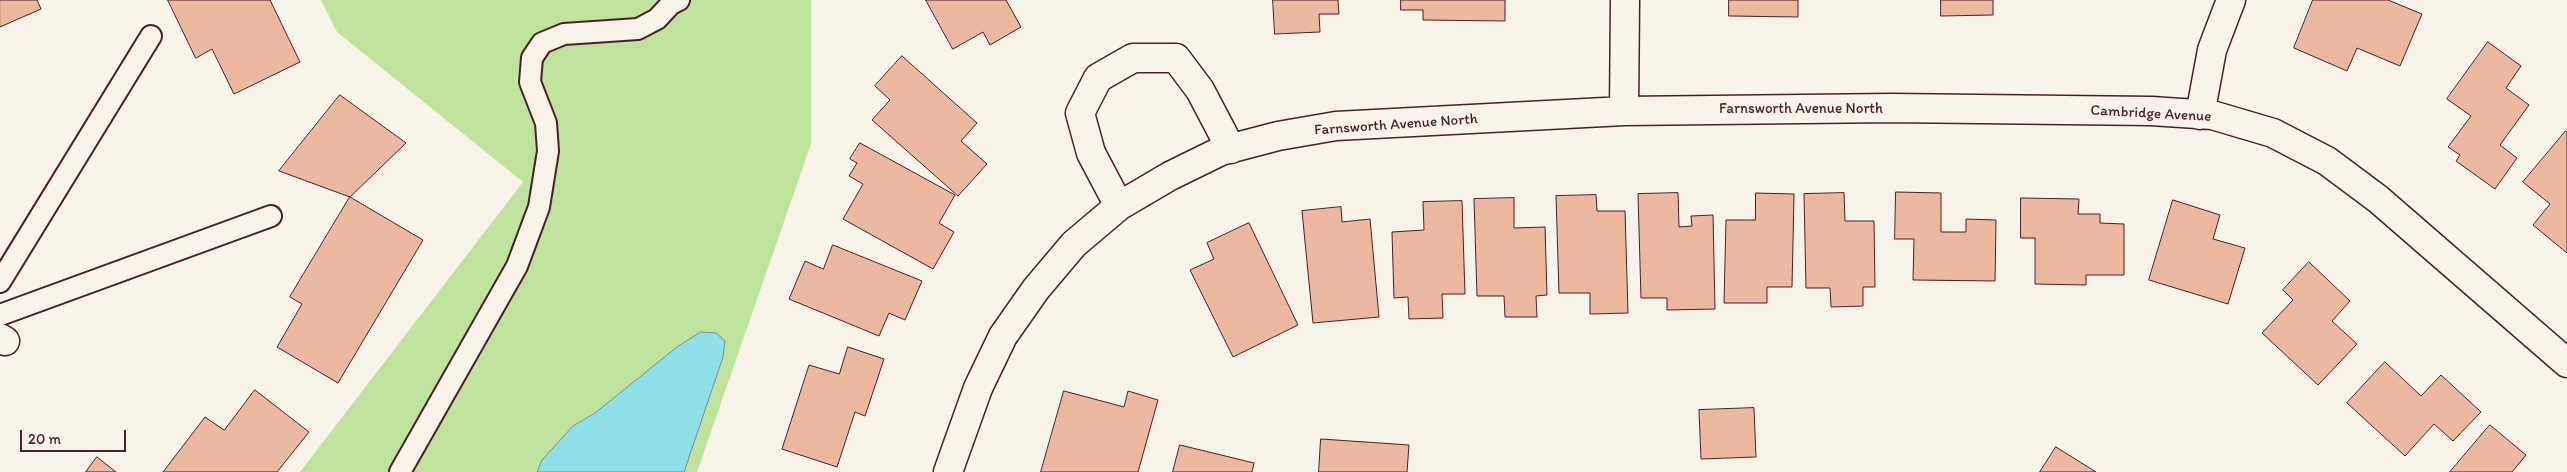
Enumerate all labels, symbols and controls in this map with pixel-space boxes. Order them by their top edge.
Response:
street label: Farnsworth Avenue North [1719,100,1883,118]
street label: Cambridge Avenue [2090,102,2212,126]
street label: Farnsworth Avenue North [1314,110,1478,140]
scale bar [22,420,129,452]
text: 20 m [28,430,61,448]

